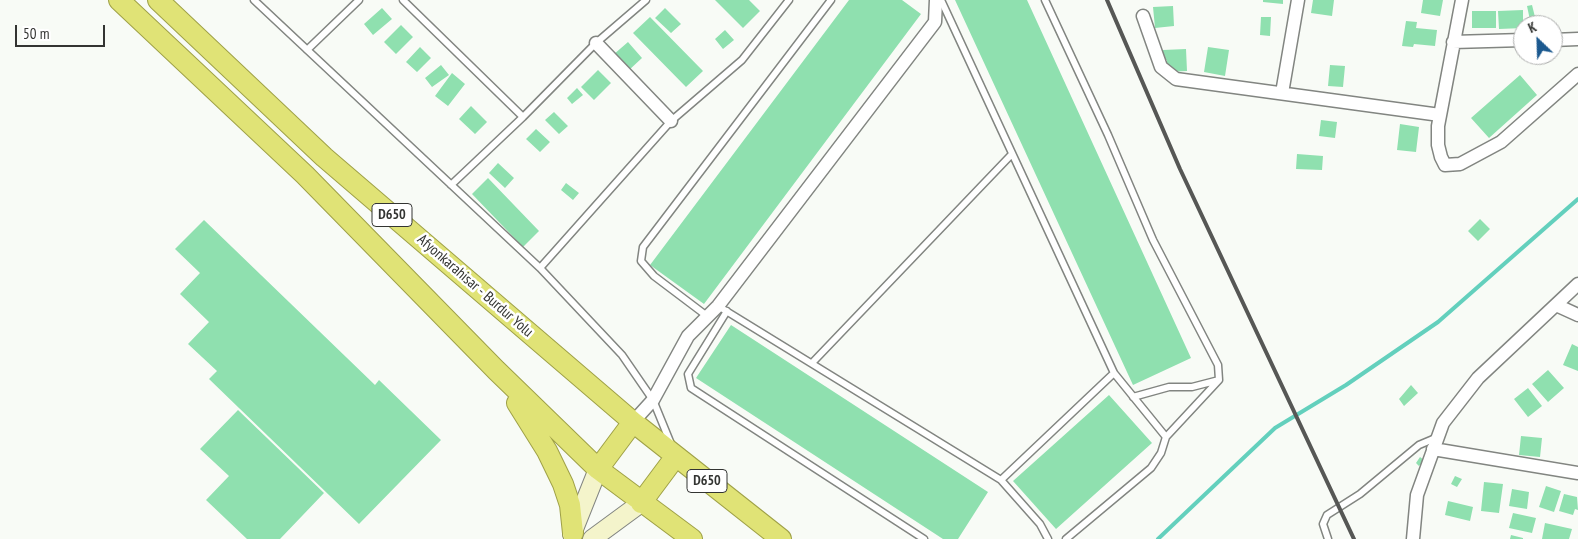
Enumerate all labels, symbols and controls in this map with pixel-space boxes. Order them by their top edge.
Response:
scale bar [18,15,108,47]
north arrow [1513,15,1563,65]
text: K [1525,18,1539,37]
text: 50 m [23,24,49,43]
road number: D650 [372,204,412,226]
street label: Afyonkarahisar - Burdur Yolu [413,231,537,341]
road number: D650 [687,470,727,492]

